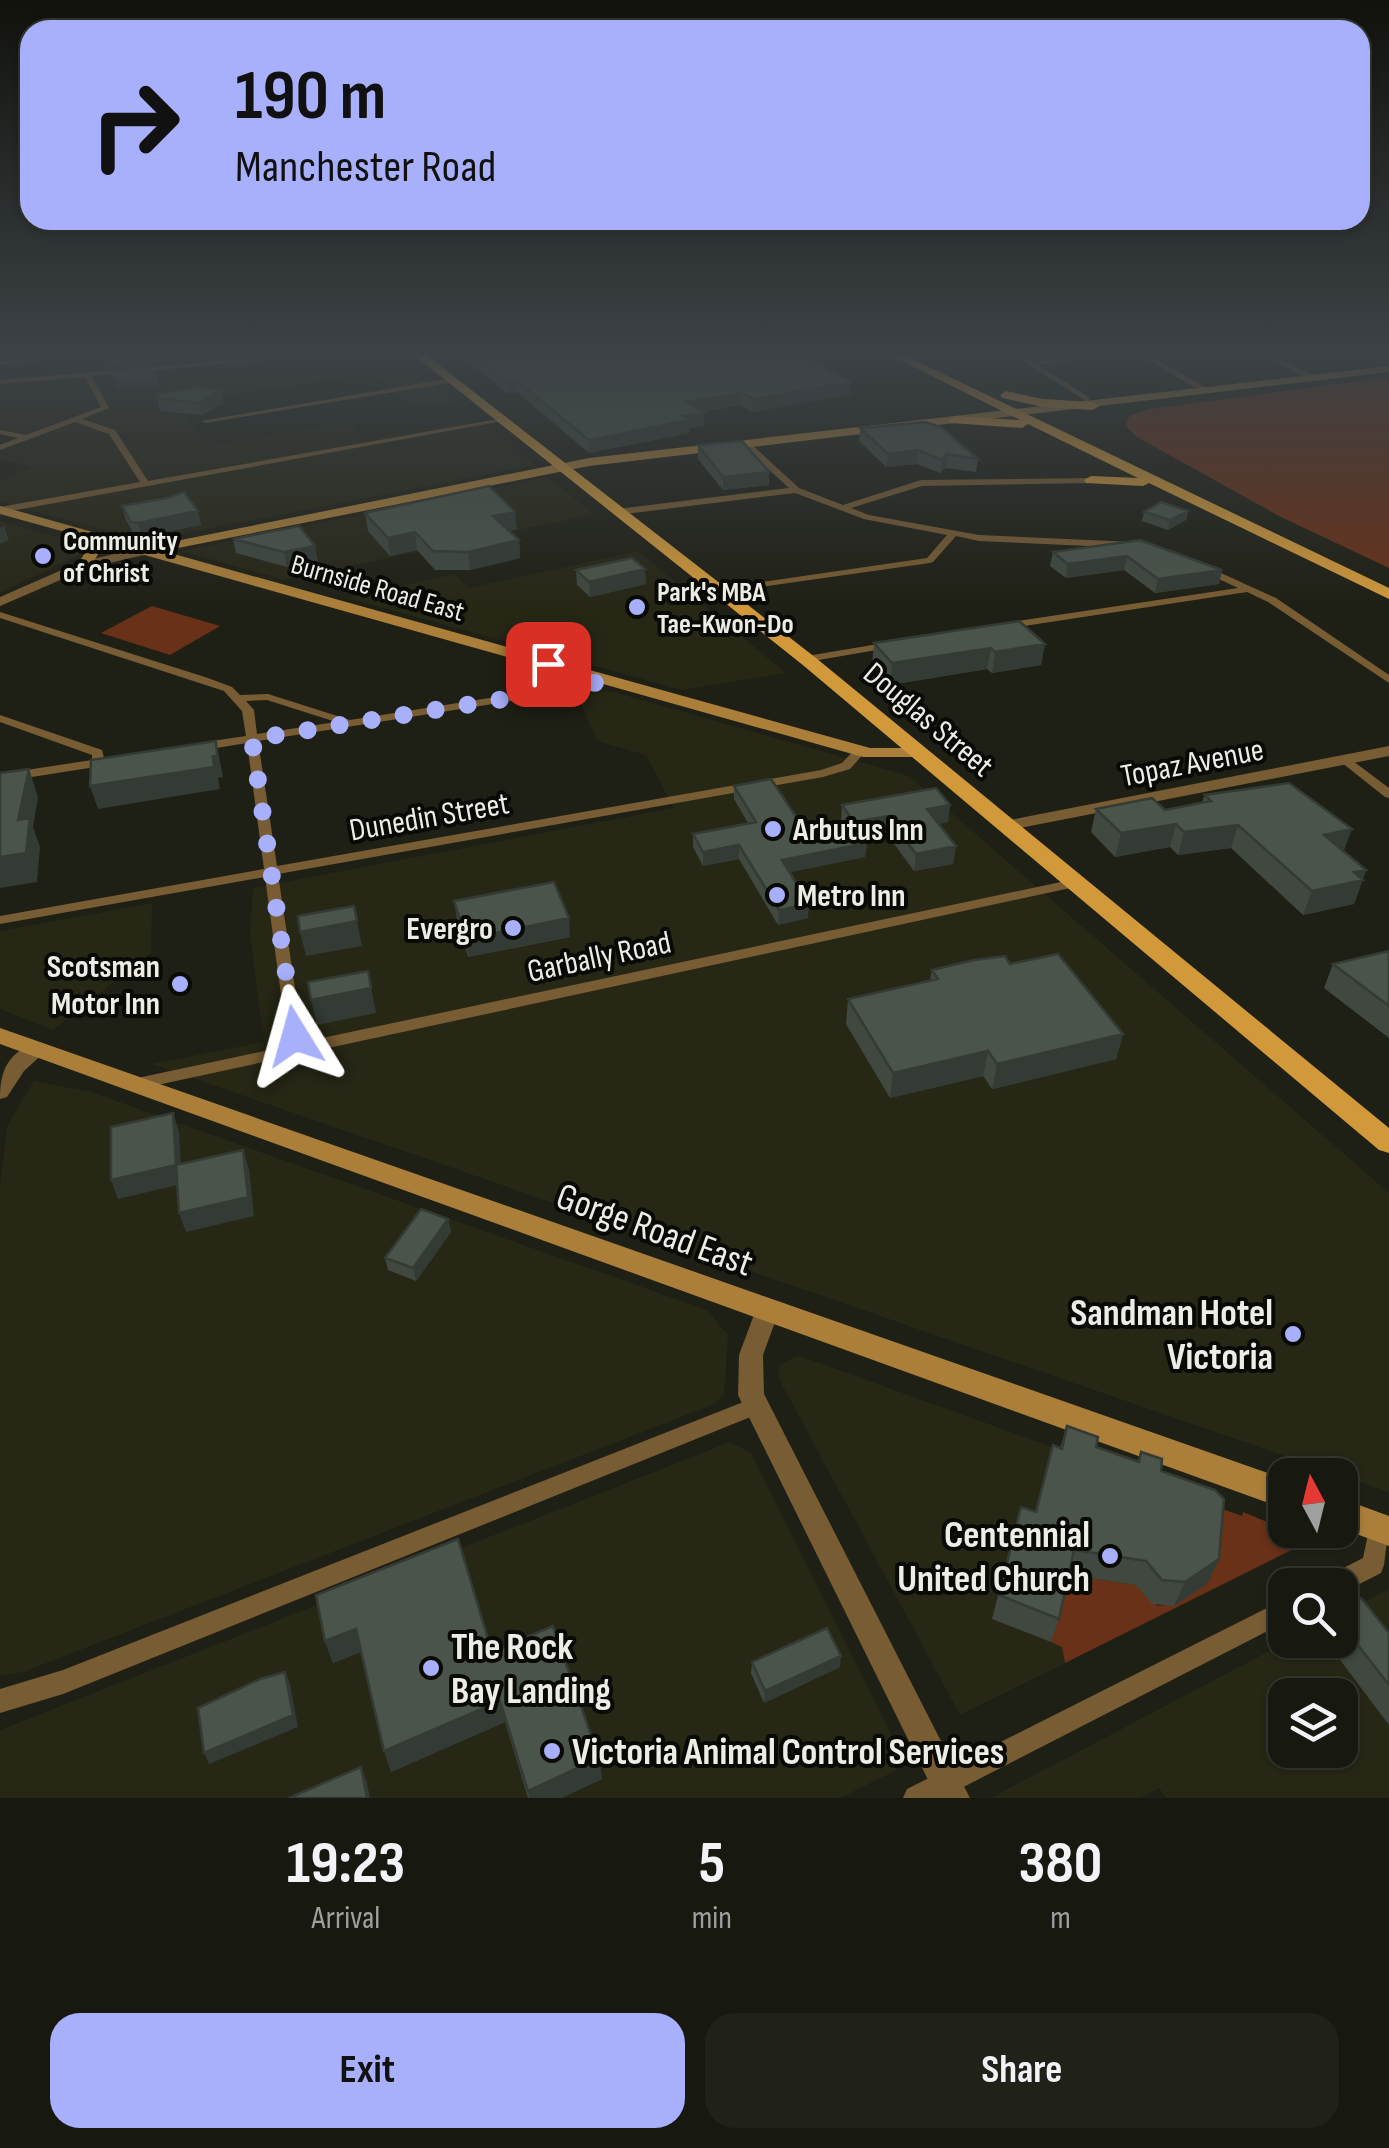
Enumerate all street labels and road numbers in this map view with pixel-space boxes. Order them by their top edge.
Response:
street label: Burnside Road East [287,548,468,629]
street label: Douglas Street [855,655,1001,786]
street label: Topaz Avenue [1118,731,1267,796]
street label: Dunedin Street [346,784,512,851]
street label: Garbally Road [524,923,675,992]
street label: Gorge Road East [550,1174,759,1287]

